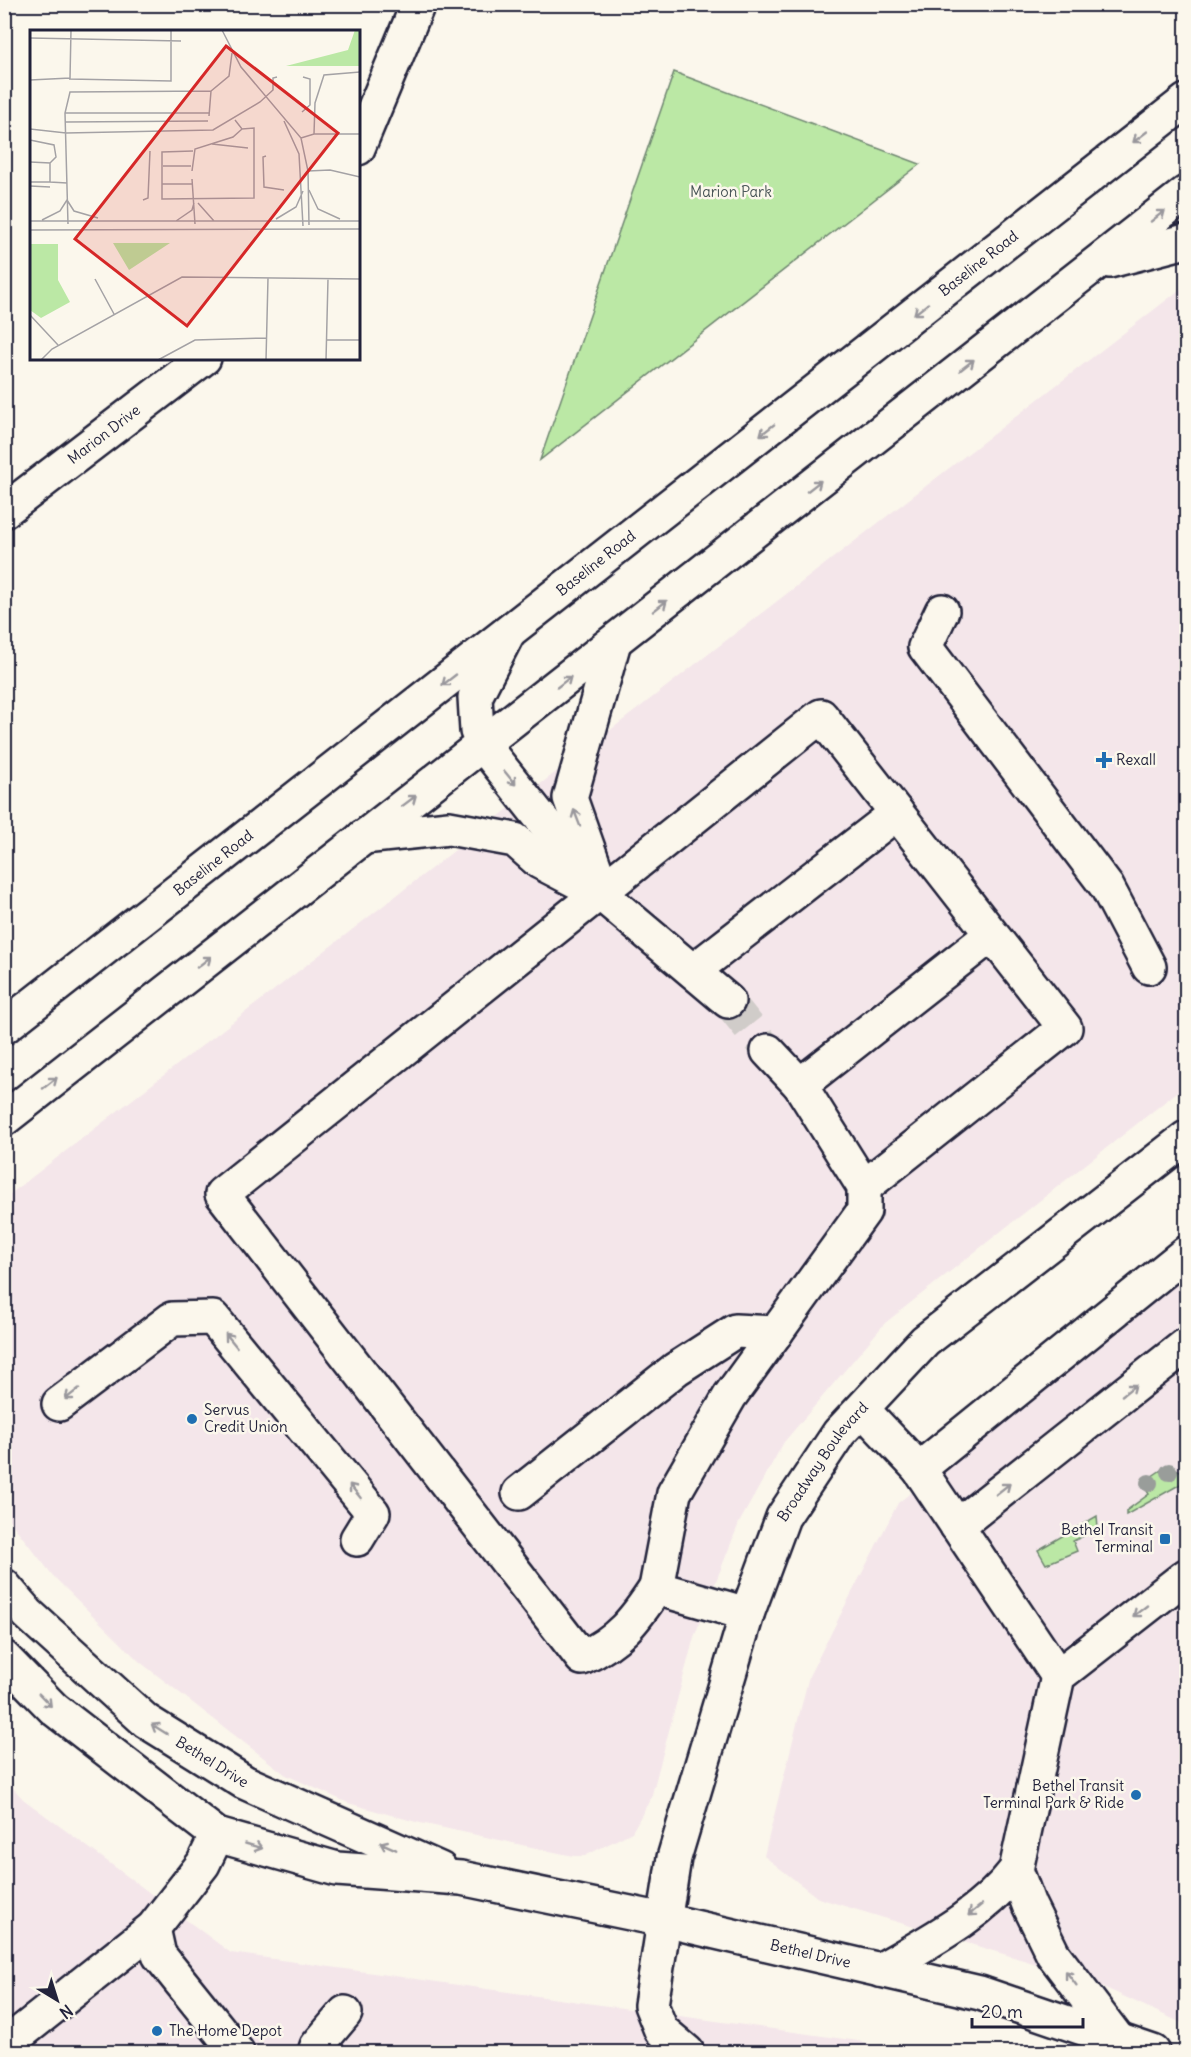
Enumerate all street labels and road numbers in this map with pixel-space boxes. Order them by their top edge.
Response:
street label: Baseline Road [935,226,1022,300]
street label: Marion Drive [64,400,144,468]
street label: Baseline Road [552,526,639,600]
street label: Baseline Road [170,825,257,900]
street label: Broadway Boulevard [773,1398,872,1525]
street label: Bethel Drive [172,1732,252,1791]
street label: Bethel Drive [768,1935,853,1972]

